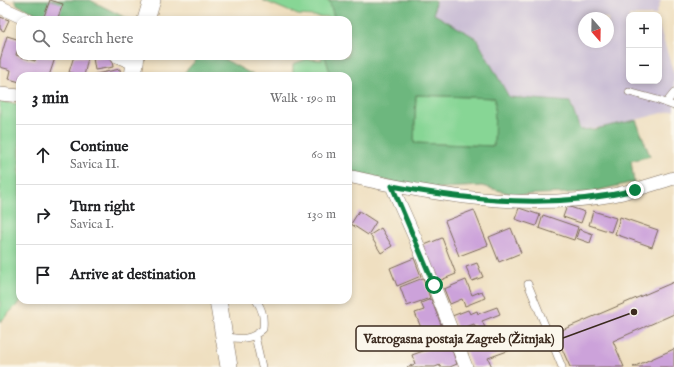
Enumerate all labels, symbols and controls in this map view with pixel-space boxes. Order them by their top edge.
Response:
north arrow [578,12,614,48]
map controls [626,12,662,84]
button: + [626,12,662,48]
search box [16,16,352,60]
icon: search [30,27,52,49]
text: Search here [62,29,133,48]
button: − [626,48,662,84]
text: 3 min [32,88,69,109]
text: Walk · 190 m [270,90,336,107]
text: Continue [70,137,128,156]
icon: ahead [32,144,54,166]
text: 60 m [311,146,336,163]
text: Savica II. [70,156,119,173]
route end [626,181,644,199]
text: Turn right [70,197,135,216]
icon: right [32,204,54,226]
text: 130 m [307,206,336,223]
text: Savica I. [70,216,114,233]
icon: arrive [32,264,54,286]
text: Arrive at destination [70,265,196,284]
route start [425,276,443,294]
callout: Vatrogasna postaja Zagreb (Žitnjak) [356,326,563,351]
text: Vatrogasna postaja Zagreb (Žitnjak) [363,331,554,348]

